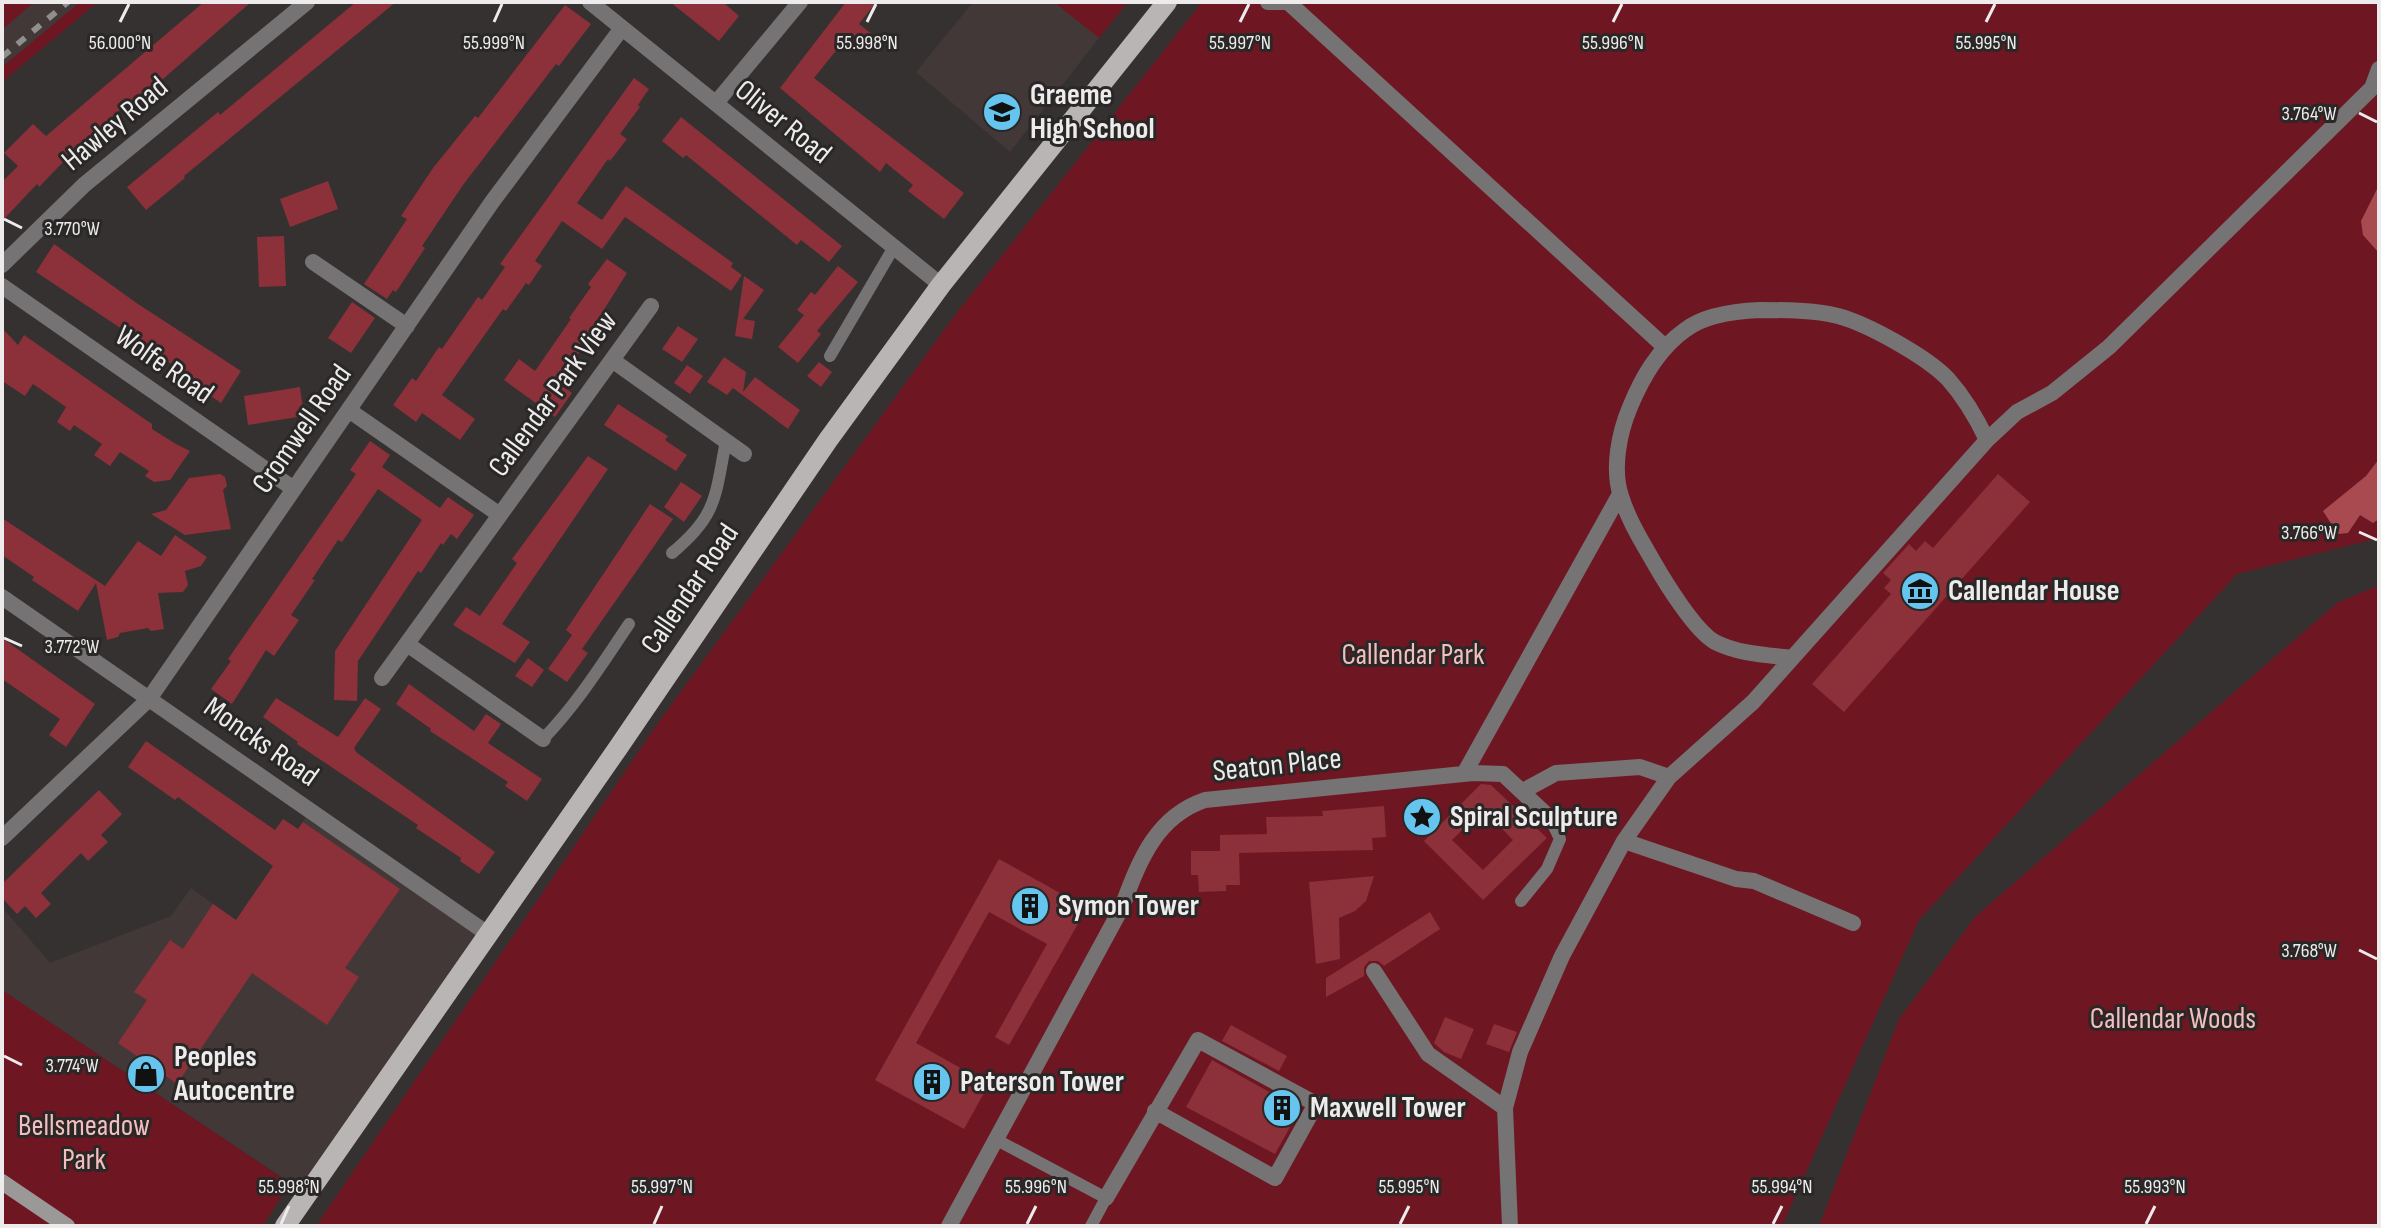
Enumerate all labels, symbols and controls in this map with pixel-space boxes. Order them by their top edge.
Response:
text: 56.000°N [89,31,151,55]
text: 55.999°N [463,31,525,55]
text: 55.998°N [836,31,898,55]
text: 55.997°N [1209,31,1271,55]
text: 55.996°N [1582,31,1644,55]
text: 55.995°N [1955,31,2017,55]
street label: Hawley Road [55,69,175,179]
street label: Oliver Road [728,72,838,172]
place label: Graeme High School [1030,77,1155,147]
school or university icon: Graeme High School [981,91,1023,133]
text: 3.764°W [2281,102,2337,126]
text: 3.770°W [44,217,100,241]
street label: Callendar Park View [481,304,625,484]
street label: Wolfe Road [108,318,220,412]
street label: Cromwell Road [245,358,359,500]
street label: Callendar Road [633,517,747,661]
text: 3.766°W [2281,521,2337,545]
museum icon: Callendar House [1899,570,1941,612]
place label: Callendar House [1948,573,2120,609]
text: 3.772°W [45,635,99,659]
park label: Callendar Park [1342,637,1485,673]
street label: Moncks Road [197,689,325,795]
street label: Seaton Place [1211,740,1343,790]
place icon: Spiral Sculpture [1401,796,1443,838]
place label: Spiral Sculpture [1450,799,1618,835]
building icon: Symon Tower [1009,885,1051,927]
place label: Symon Tower [1058,888,1199,924]
text: 3.768°W [2281,939,2337,963]
park label: Callendar Woods [2090,1001,2256,1037]
place label: Peoples Autocentre [173,1039,295,1109]
shop icon: Peoples Autocentre [125,1053,167,1095]
text: 3.774°W [45,1054,99,1078]
building icon: Paterson Tower [911,1061,953,1103]
place label: Paterson Tower [960,1064,1124,1100]
building icon: Maxwell Tower [1261,1087,1303,1129]
place label: Maxwell Tower [1310,1090,1466,1126]
park label: Bellsmeadow Park [18,1108,150,1178]
text: 55.998°N [258,1175,320,1199]
text: 55.997°N [631,1175,693,1199]
text: 55.996°N [1005,1175,1067,1199]
text: 55.995°N [1378,1175,1440,1199]
text: 55.994°N [1752,1175,1812,1199]
text: 55.993°N [2124,1175,2186,1199]

